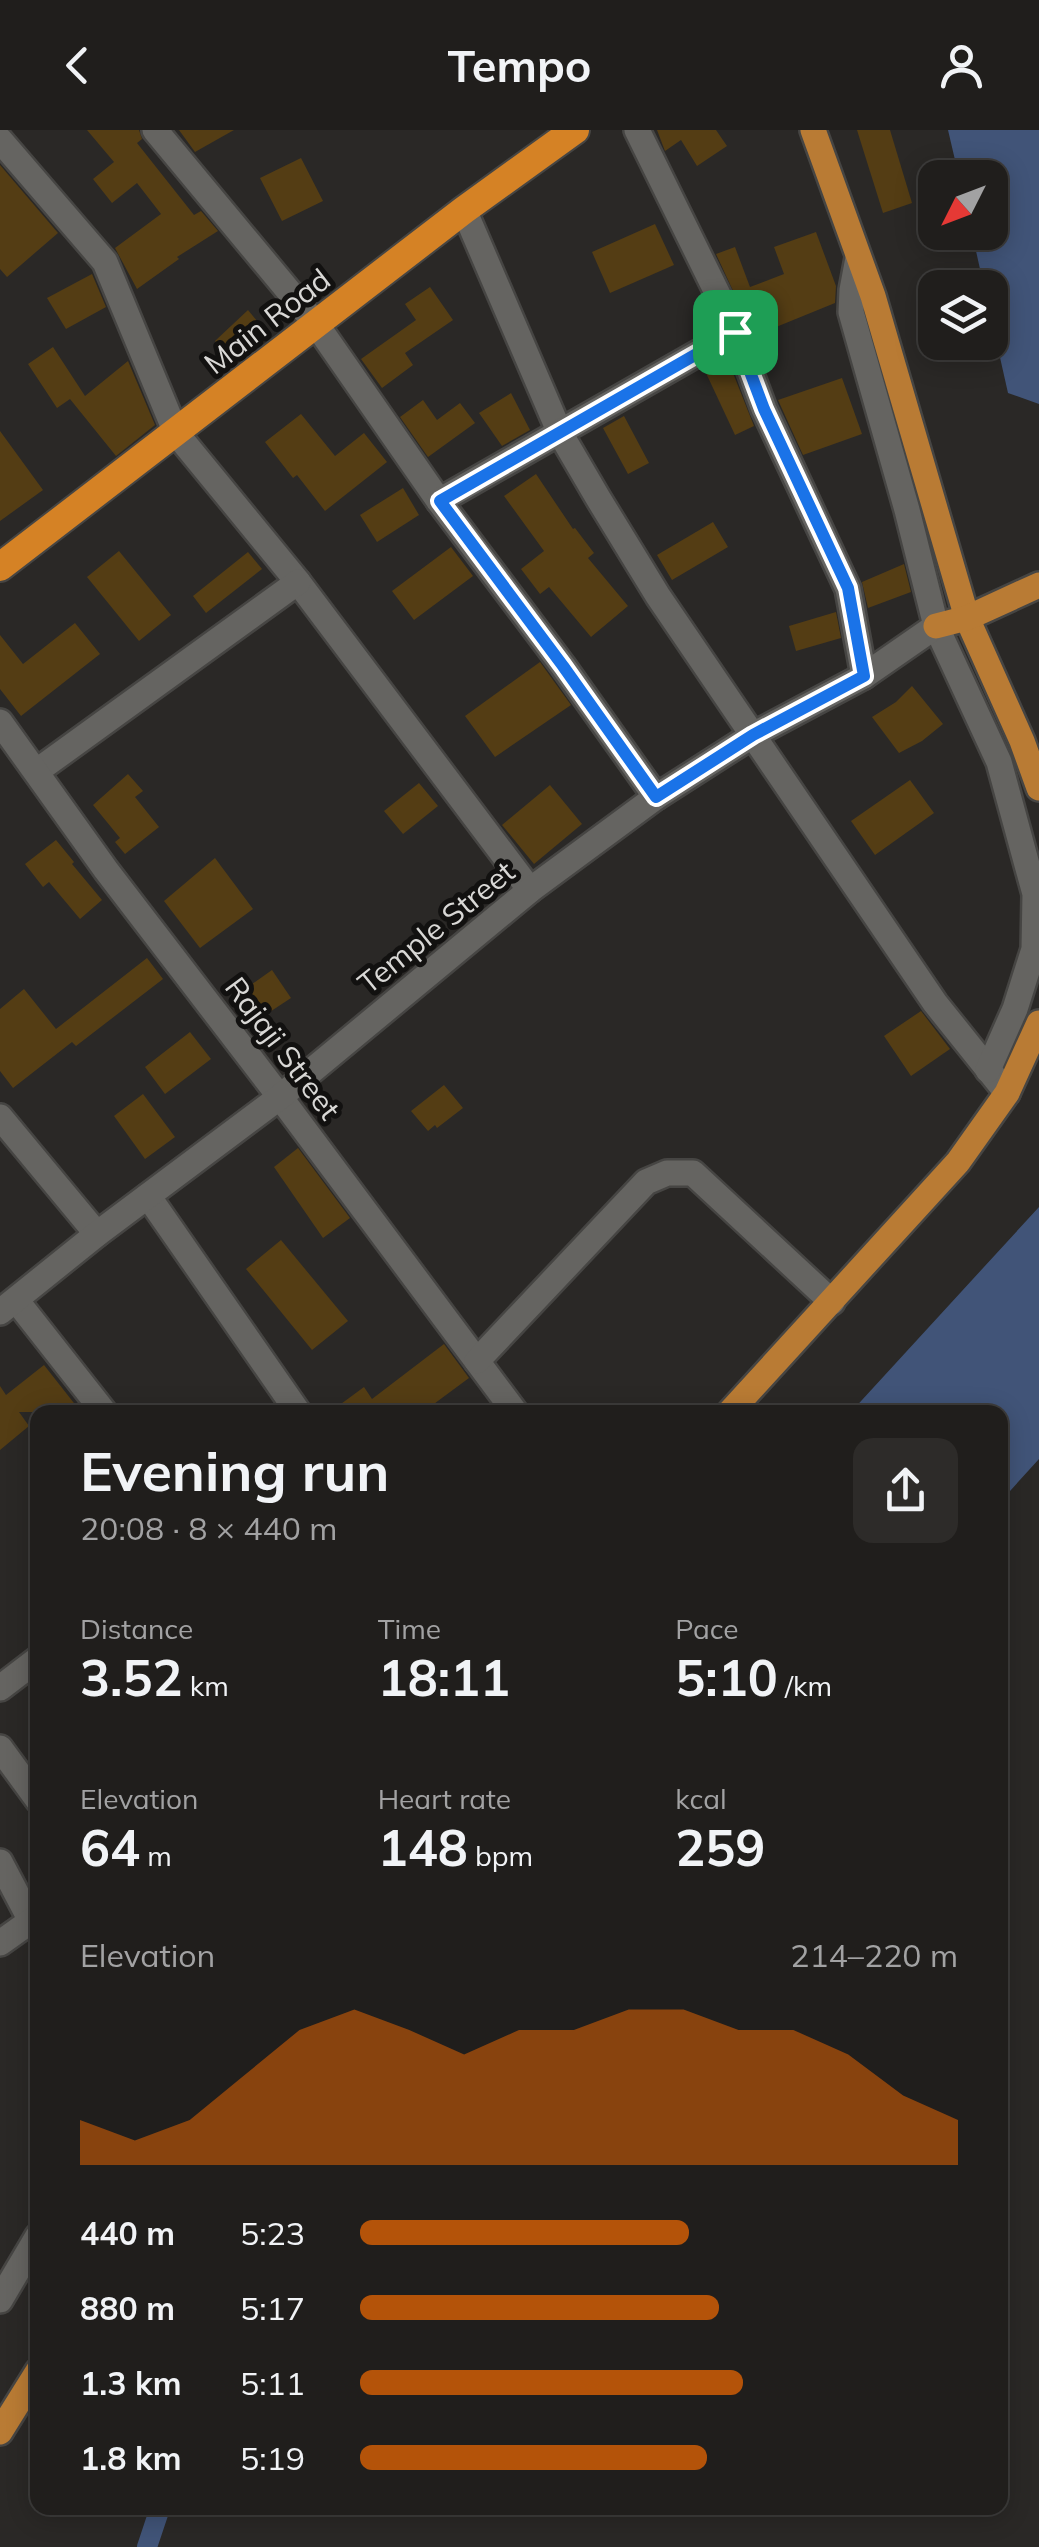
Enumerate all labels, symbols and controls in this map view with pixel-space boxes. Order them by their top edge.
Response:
text: Tempo [447,37,592,93]
icon: back [50,38,105,93]
icon: person [934,38,989,93]
north arrow [918,160,1008,250]
map controls [918,160,1008,360]
street label: Main Road [196,260,338,382]
button: layers [918,270,1008,360]
pin [693,290,778,375]
icon: arrive [708,305,763,360]
street label: Temple Street [350,852,522,1002]
street label: Rajaji Street [217,969,349,1127]
text: Evening run [80,1436,389,1505]
button: share [853,1438,958,1543]
text: 20:08 · 8 × 440 m [80,1508,337,1548]
text: Distance [80,1611,193,1646]
text: Time [378,1611,441,1646]
text: Pace [675,1611,739,1646]
text: 3.52 [80,1646,182,1709]
text: 18:11 [378,1646,510,1709]
text: 5:10 [675,1646,778,1709]
text: km [182,1668,229,1703]
text: /km [778,1668,832,1703]
text: Elevation [80,1781,198,1816]
text: Heart rate [378,1781,511,1816]
text: kcal [675,1781,727,1816]
text: 64 [80,1816,140,1879]
text: 148 [378,1816,468,1879]
text: 259 [675,1816,765,1879]
text: m [140,1838,172,1873]
text: bpm [468,1838,533,1873]
text: Elevation [80,1935,215,1975]
text: 214–220 m [790,1935,958,1975]
text: 440 m [80,2213,175,2253]
text: 5:23 [240,2213,305,2253]
text: 880 m [80,2288,175,2328]
text: 5:17 [240,2288,305,2328]
text: 1.3 km [80,2363,182,2403]
text: 5:11 [240,2363,305,2403]
text: 1.8 km [80,2438,182,2478]
text: 5:19 [240,2438,305,2478]

